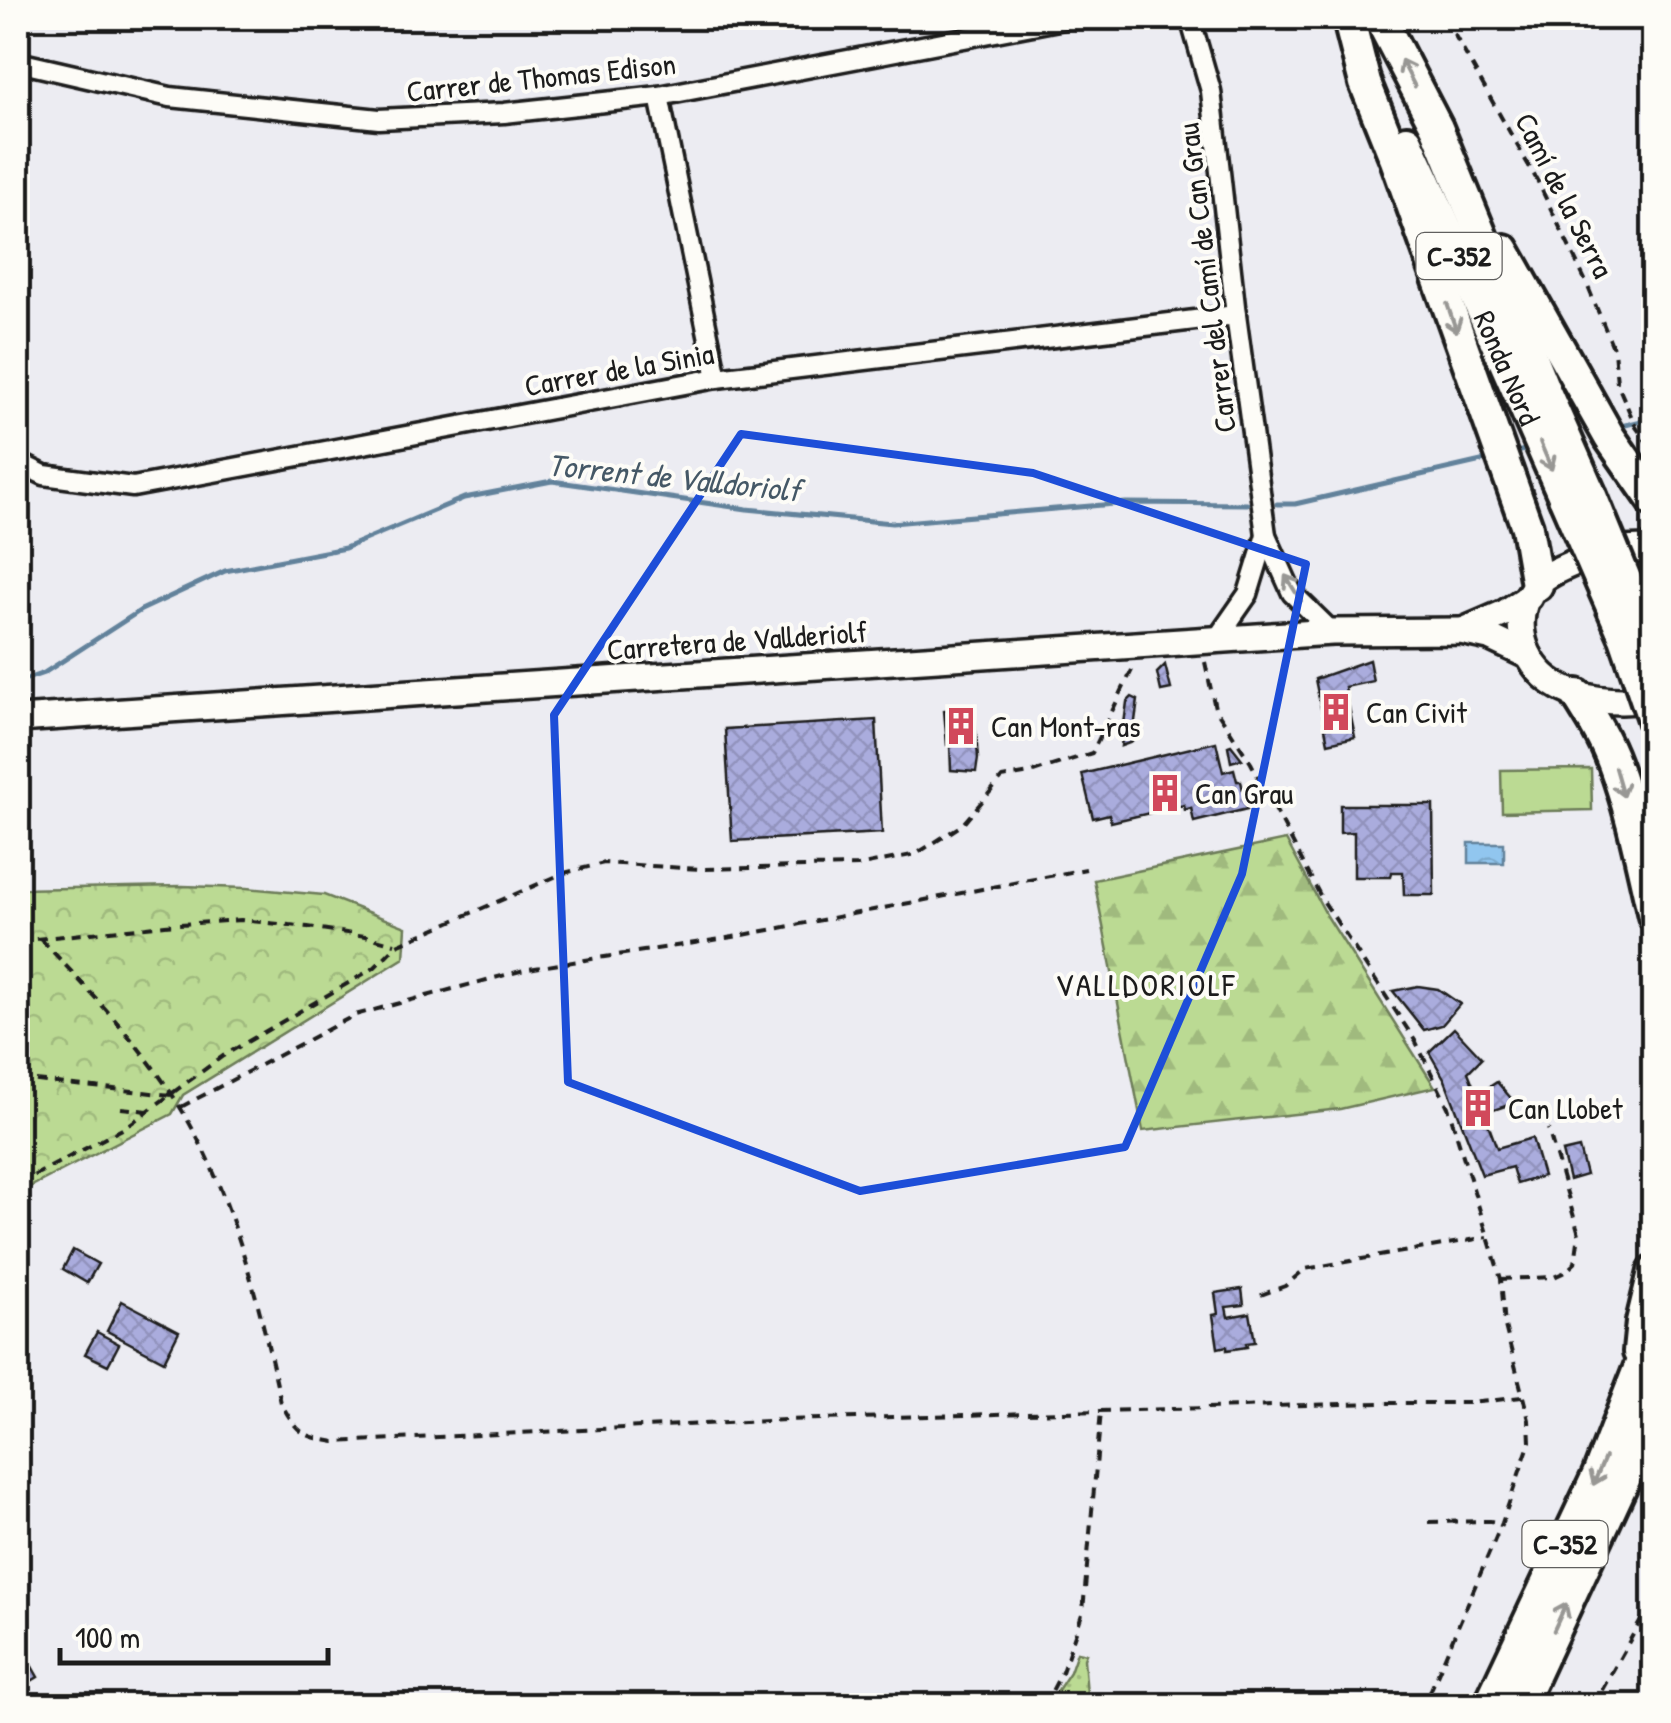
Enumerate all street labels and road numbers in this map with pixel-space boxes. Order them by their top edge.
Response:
street label: Carrer de Thomas Edison [404,43,678,111]
street label: Camí de la Serra [1506,106,1624,284]
street label: Carrer del Camí de Can Grau [1167,121,1245,435]
road number: C-352 [1416,233,1502,279]
street label: Ronda Nord [1465,304,1550,431]
street label: Carrer de la Sinia [521,333,717,405]
street label: Carretera de Vallderiolf [606,611,869,669]
road number: C-352 [1522,1521,1608,1567]

